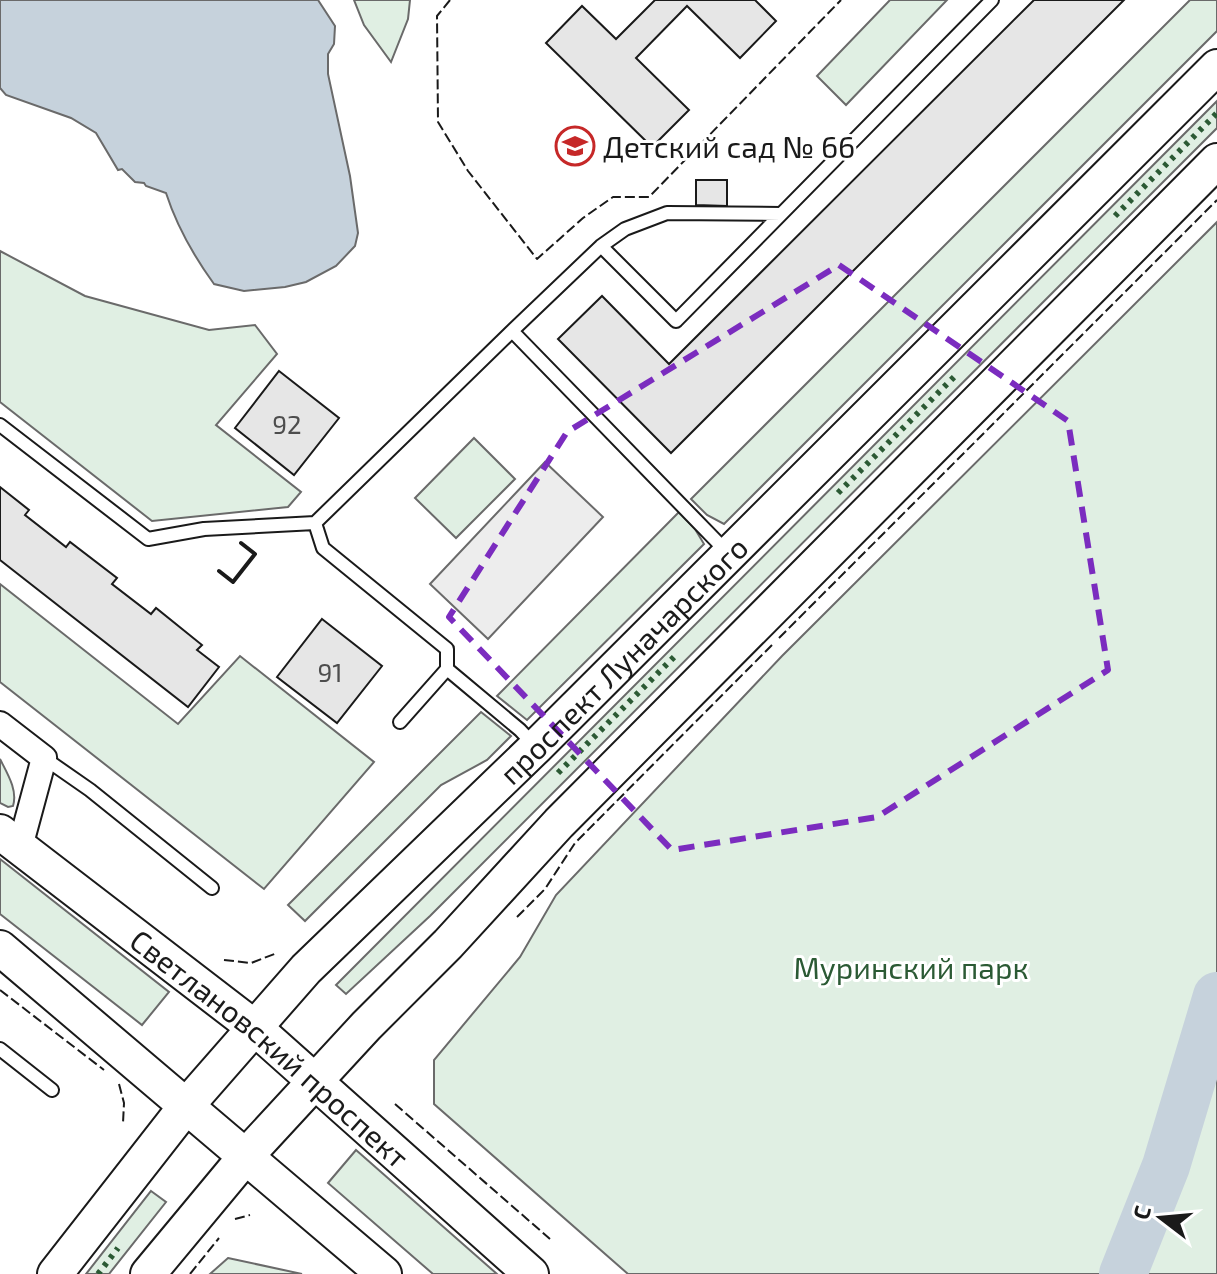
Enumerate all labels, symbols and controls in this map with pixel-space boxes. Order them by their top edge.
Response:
school or university icon: Детский сад № 66 [554,125,596,167]
place label: Детский сад № 66 [603,128,855,164]
house number: 92 [272,408,302,439]
street label: проспект Луначарского [491,529,755,791]
house number: 91 [317,656,343,687]
street label: Светлановский проспект [124,921,417,1175]
park label: Муринский парк [794,949,1028,986]
north arrow [1121,1178,1201,1258]
text: С [1127,1202,1155,1222]

